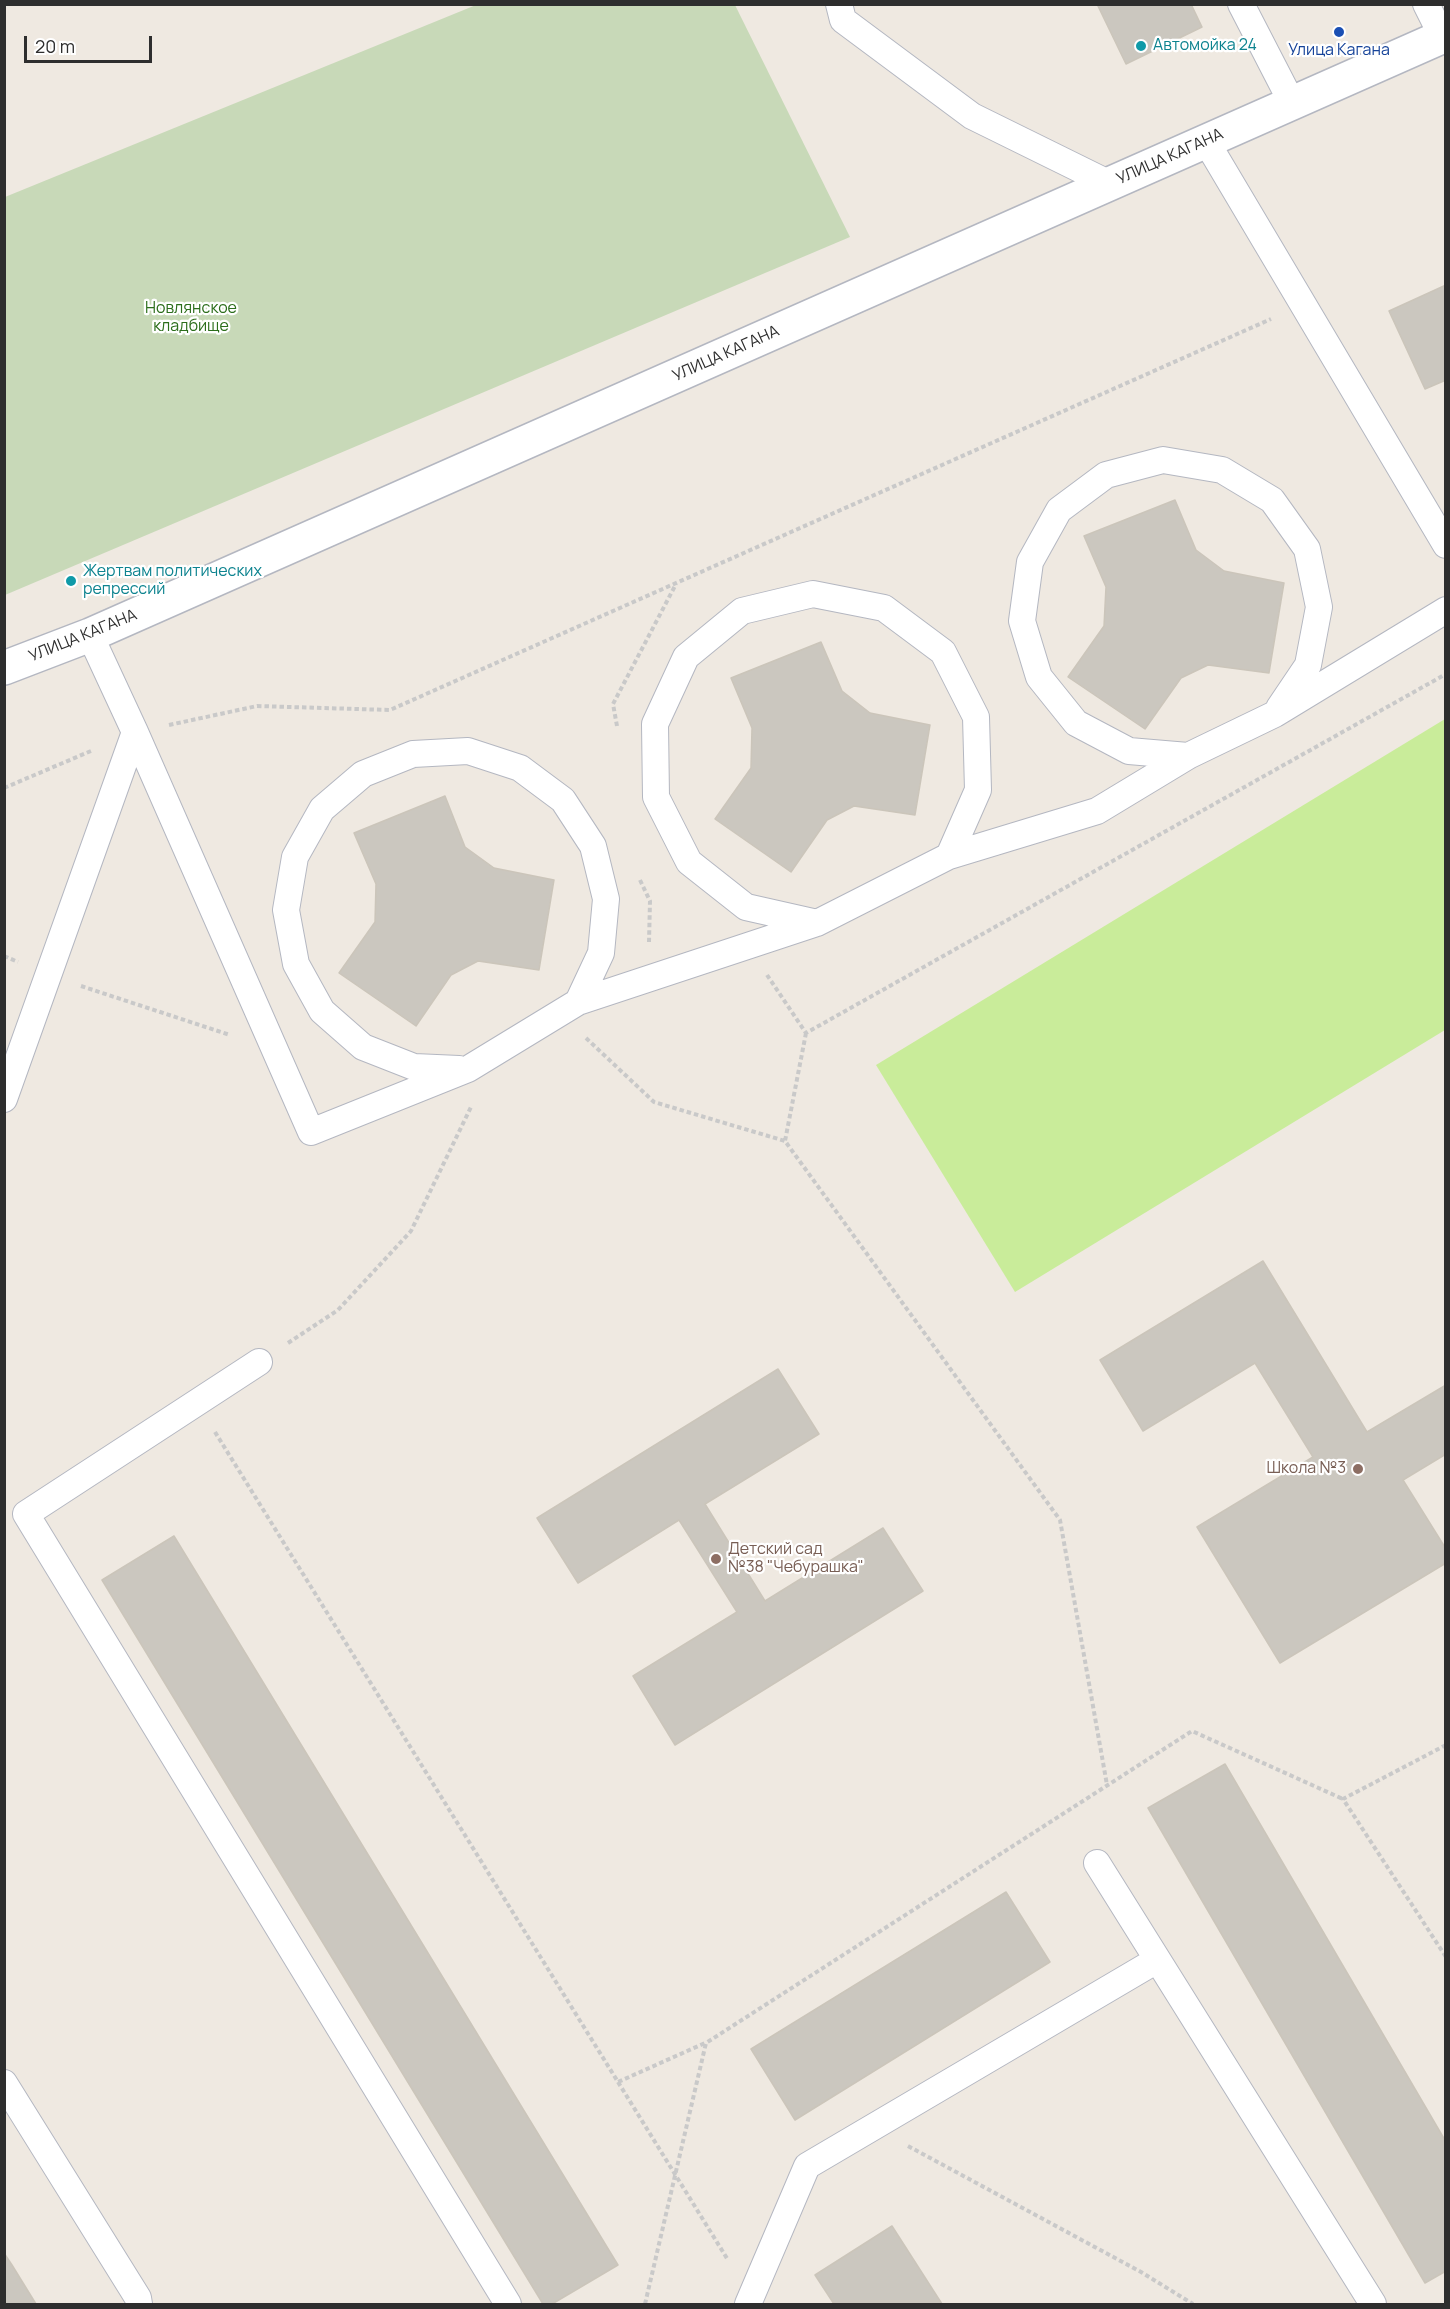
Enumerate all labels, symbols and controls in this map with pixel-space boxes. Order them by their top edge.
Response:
scale bar [27,24,154,62]
marker: Улица Кагана [1332,25,1346,39]
text: 20 m [35,34,75,58]
place label: Автомойка 24 [1153,36,1257,56]
marker: Автомойка 24 [1134,39,1148,53]
place label: Улица Кагана [1288,41,1390,61]
street label: УЛИЦА КАГАНА [1114,125,1226,189]
park label: Новлянское кладбище [145,299,237,337]
street label: УЛИЦА КАГАНА [670,322,782,386]
place label: Жертвам политических репрессий [83,562,262,600]
marker: Жертвам политических репрессий [64,574,78,588]
street label: УЛИЦА КАГАНА [26,606,140,666]
place label: Школа №3 [1266,1459,1346,1479]
marker: Школа №3 [1351,1462,1365,1476]
place label: Детский сад №38 "Чебурашка" [728,1540,864,1578]
marker: Детский сад №38 "Чебурашка" [709,1552,723,1566]

